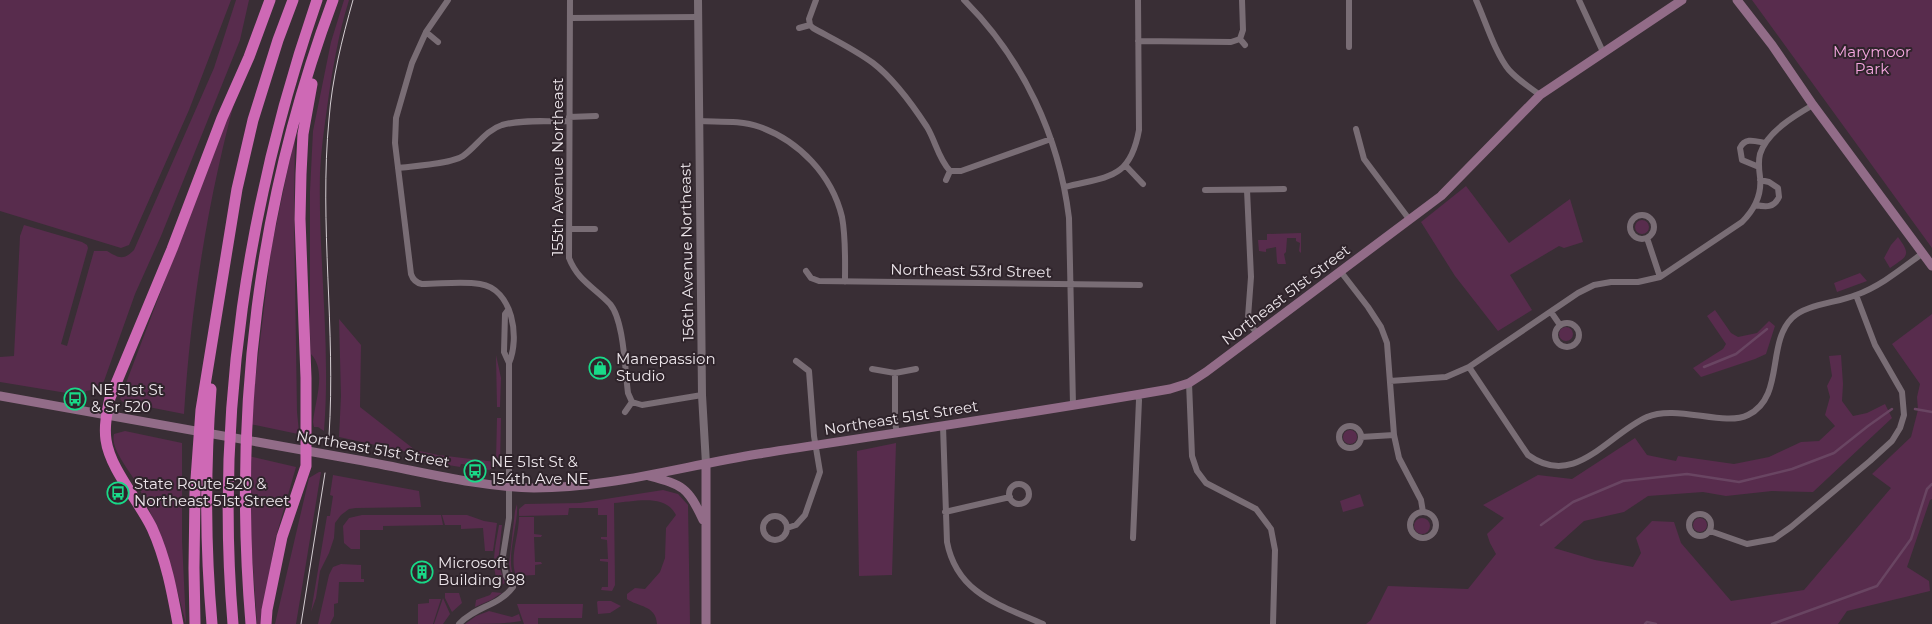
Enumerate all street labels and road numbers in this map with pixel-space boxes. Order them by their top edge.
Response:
street label: 155th Avenue Northeast [548,78,567,256]
street label: 156th Avenue Northeast [675,162,698,342]
street label: Northeast 51st Street [1218,240,1354,349]
street label: Northeast 53rd Street [890,260,1052,281]
street label: Northeast 51st Street [823,396,979,439]
street label: Northeast 51st Street [295,426,451,471]

